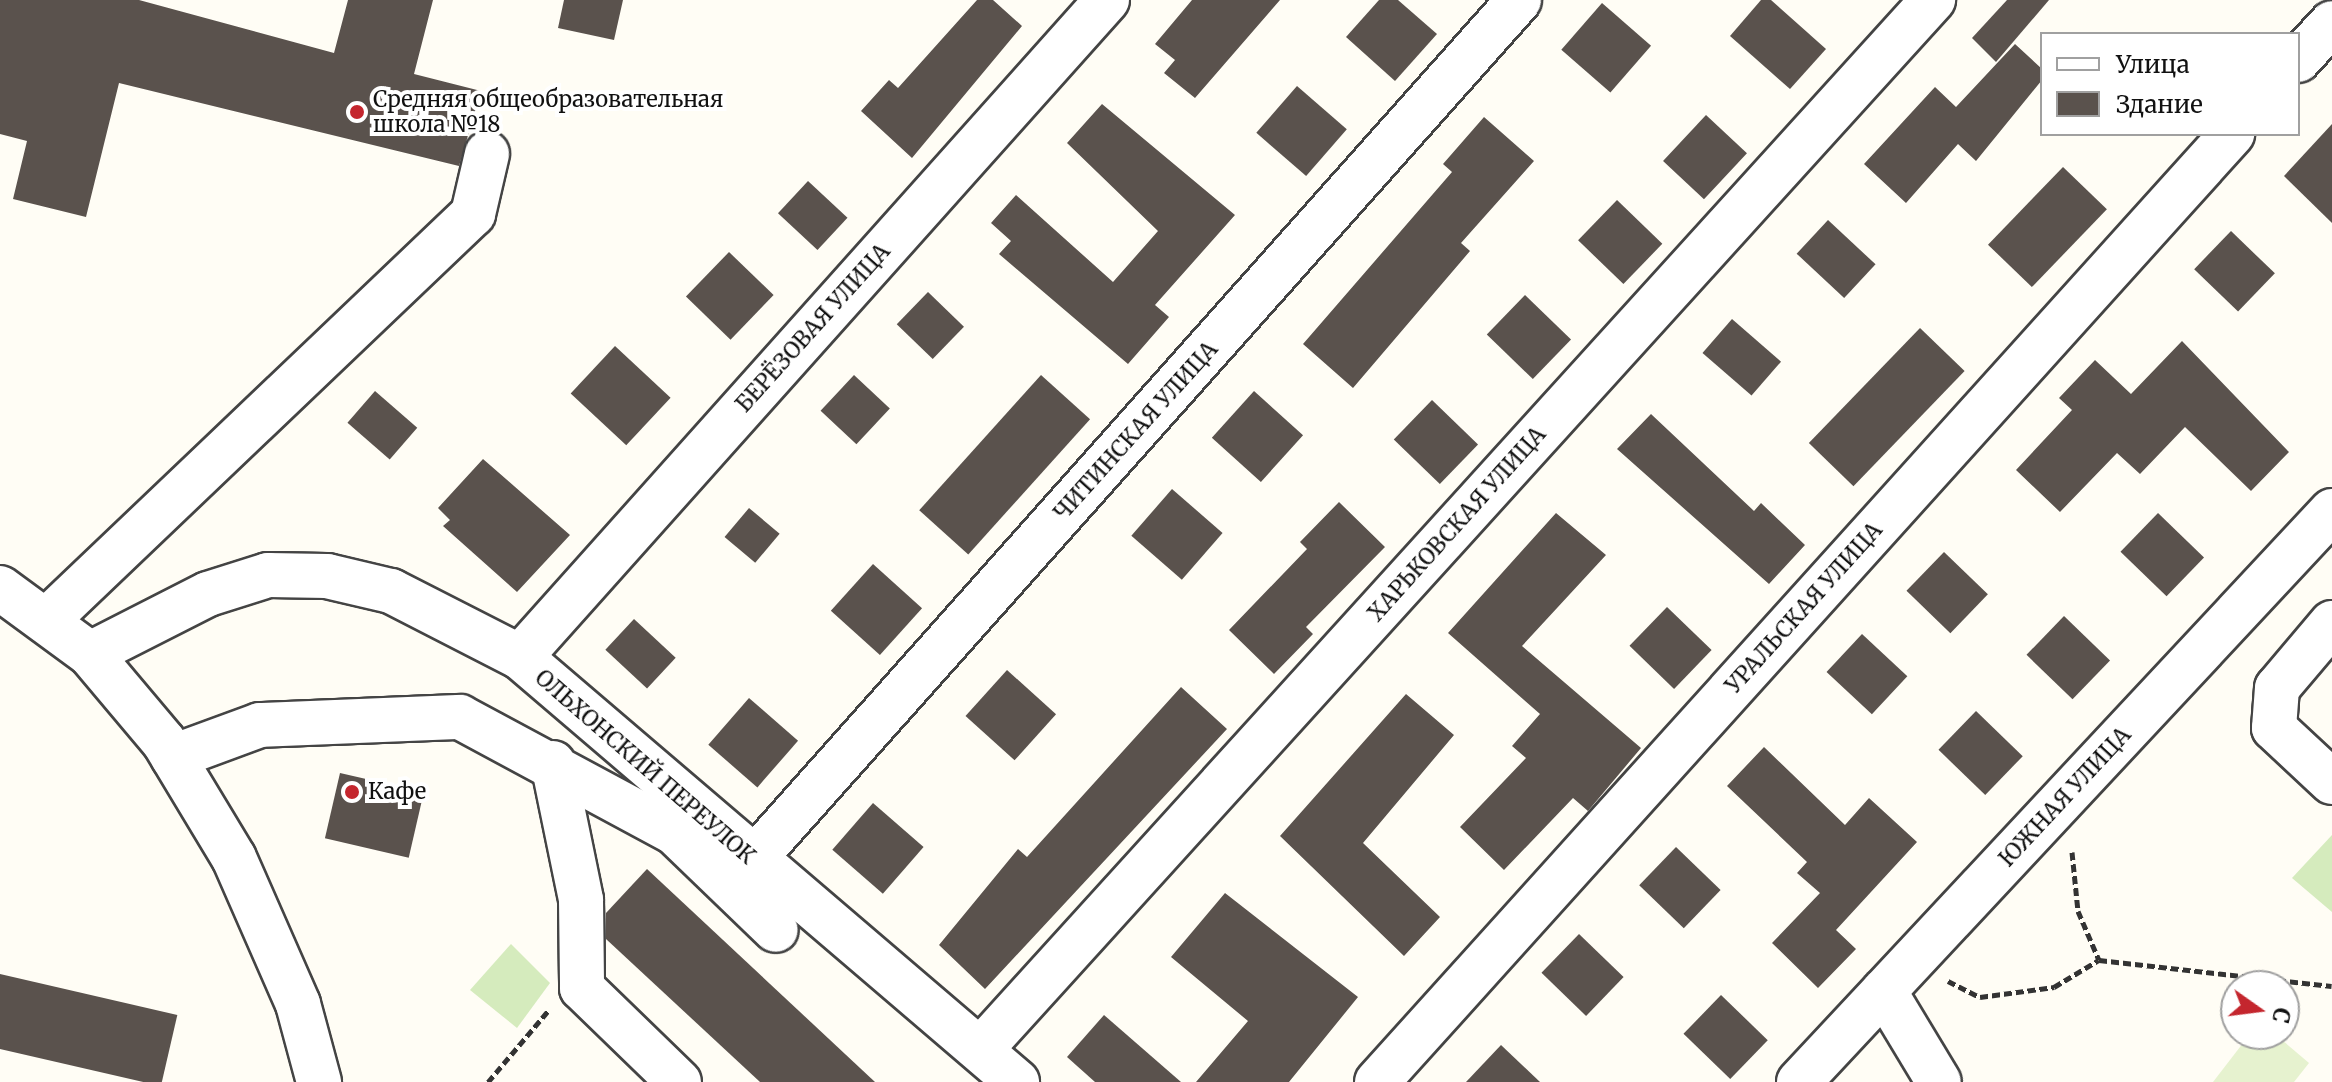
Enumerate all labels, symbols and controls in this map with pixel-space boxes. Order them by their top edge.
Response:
legend [2040,32,2300,136]
text: Улица [2116,49,2190,80]
place label: Средняя общеобразовательная школа №18 [373,86,723,138]
text: Здание [2116,89,2203,120]
marker: Средняя общеобразовательная школа №18 [348,103,366,121]
street label: БЕРЁЗОВАЯ УЛИЦА [730,238,896,418]
street label: ЧИТИНСКАЯ УЛИЦА [1049,336,1223,526]
street label: ХАРЬКОВСКАЯ УЛИЦА [1363,421,1551,627]
street label: УРАЛЬСКАЯ УЛИЦА [1720,517,1888,699]
street label: ОЛЬХОНСКИЙ ПЕРЕУЛОК [530,664,760,870]
street label: ЮЖНАЯ УЛИЦА [1994,722,2136,872]
place label: Кафе [368,779,426,805]
marker: Кафе [343,783,361,801]
north arrow [2220,970,2300,1050]
text: С [2266,1005,2297,1026]

